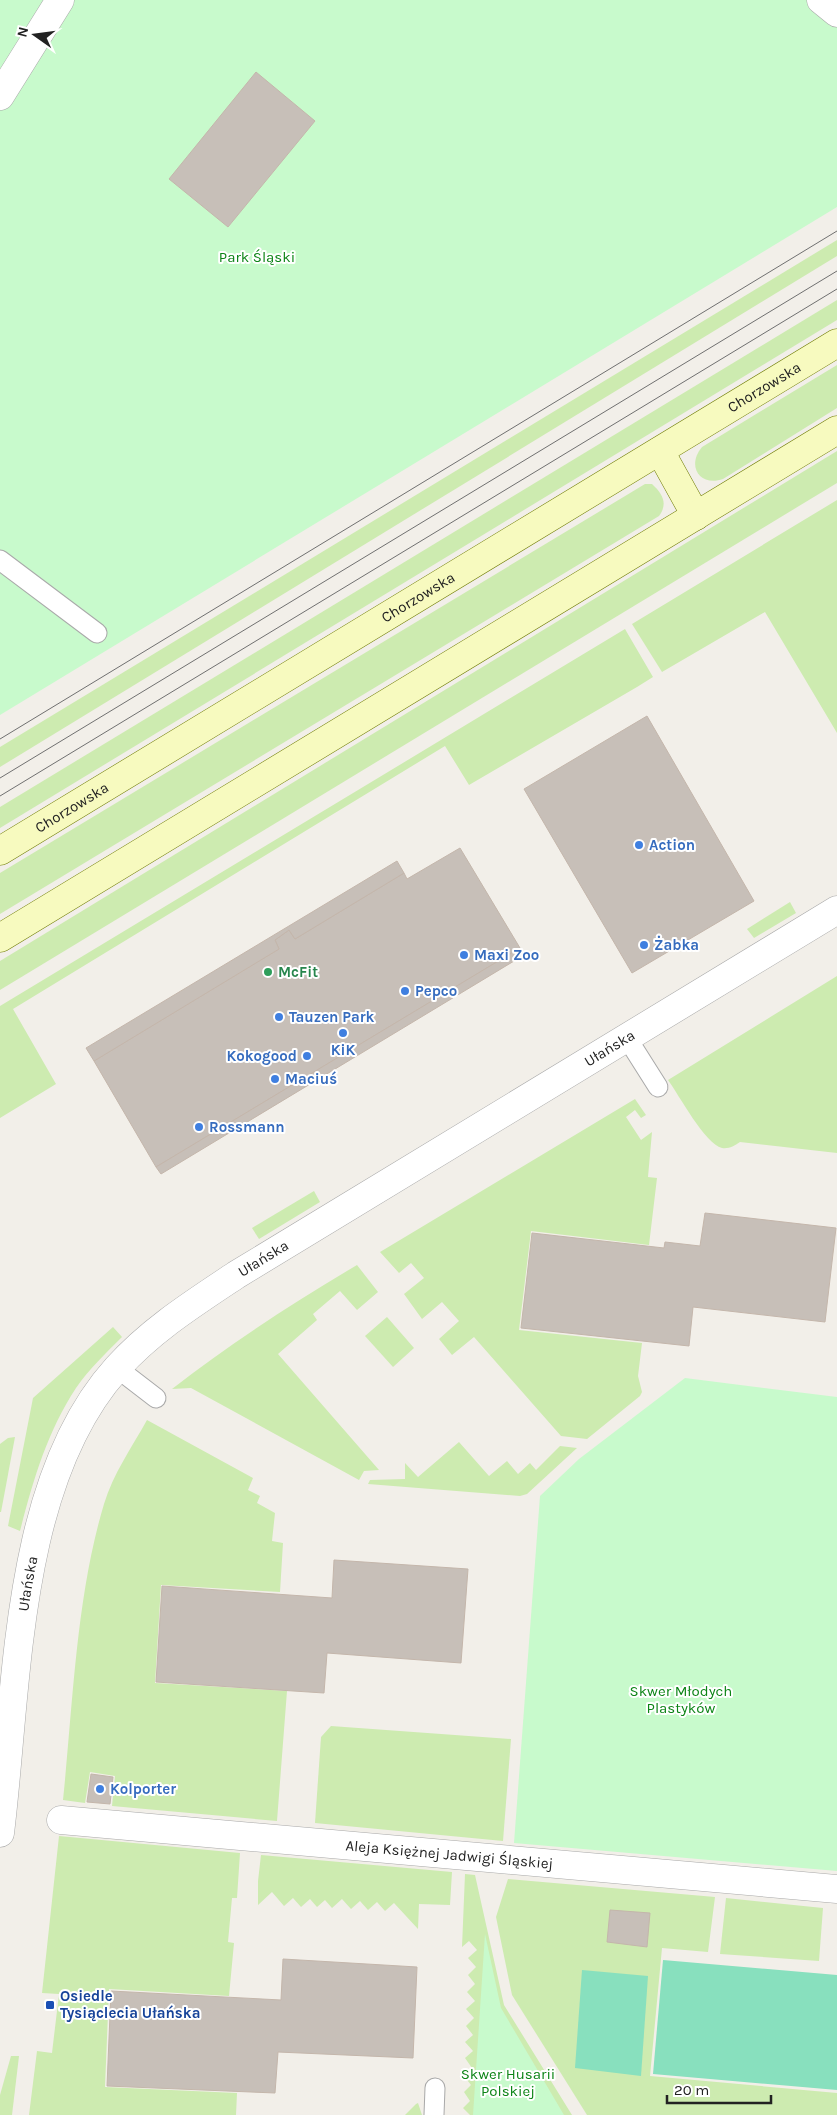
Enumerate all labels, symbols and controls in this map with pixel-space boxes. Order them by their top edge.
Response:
north arrow [10,10,60,60]
text: N [13,25,32,39]
park label: Park Śląski [219,248,295,266]
street label: Chorzowska [724,358,804,416]
street label: Chorzowska [378,568,458,626]
street label: Chorzowska [32,778,112,837]
place label: Action [649,836,695,854]
marker: Action [633,839,645,851]
place label: Żabka [654,935,699,954]
marker: Żabka [638,939,650,951]
place label: Maxi Zoo [474,946,539,964]
marker: Maxi Zoo [458,949,470,961]
place label: McFit [278,963,318,981]
marker: McFit [262,966,274,978]
place label: Pepco [415,982,457,1000]
marker: Pepco [399,985,411,997]
place label: Tauzen Park [289,1008,375,1026]
marker: Tauzen Park [273,1011,285,1023]
street label: Ułańska [581,1026,638,1070]
marker: KiK [337,1027,349,1039]
place label: KiK [331,1041,355,1059]
place label: Kokogood [226,1047,297,1065]
marker: Kokogood [301,1050,313,1062]
place label: Maciuś [285,1070,337,1088]
marker: Maciuś [269,1073,281,1085]
place label: Rossmann [209,1118,285,1136]
marker: Rossmann [193,1121,205,1133]
street label: Ułańska [235,1236,292,1281]
street label: Ułańska [14,1554,42,1613]
park label: Skwer Młodych Plastyków [630,1682,732,1717]
place label: Kolporter [110,1780,176,1798]
marker: Kolporter [94,1783,106,1795]
street label: Aleja Księżnej Jadwigi Śląskiej [345,1836,554,1873]
place label: Osiedle Tysiąclecia Ułańska [60,1987,200,2022]
marker: Osiedle Tysiąclecia Ułańska [44,1999,56,2011]
park label: Skwer Husarii Polskiej [461,2065,555,2100]
scale bar [667,2072,771,2104]
text: 20 m [674,2081,709,2099]

